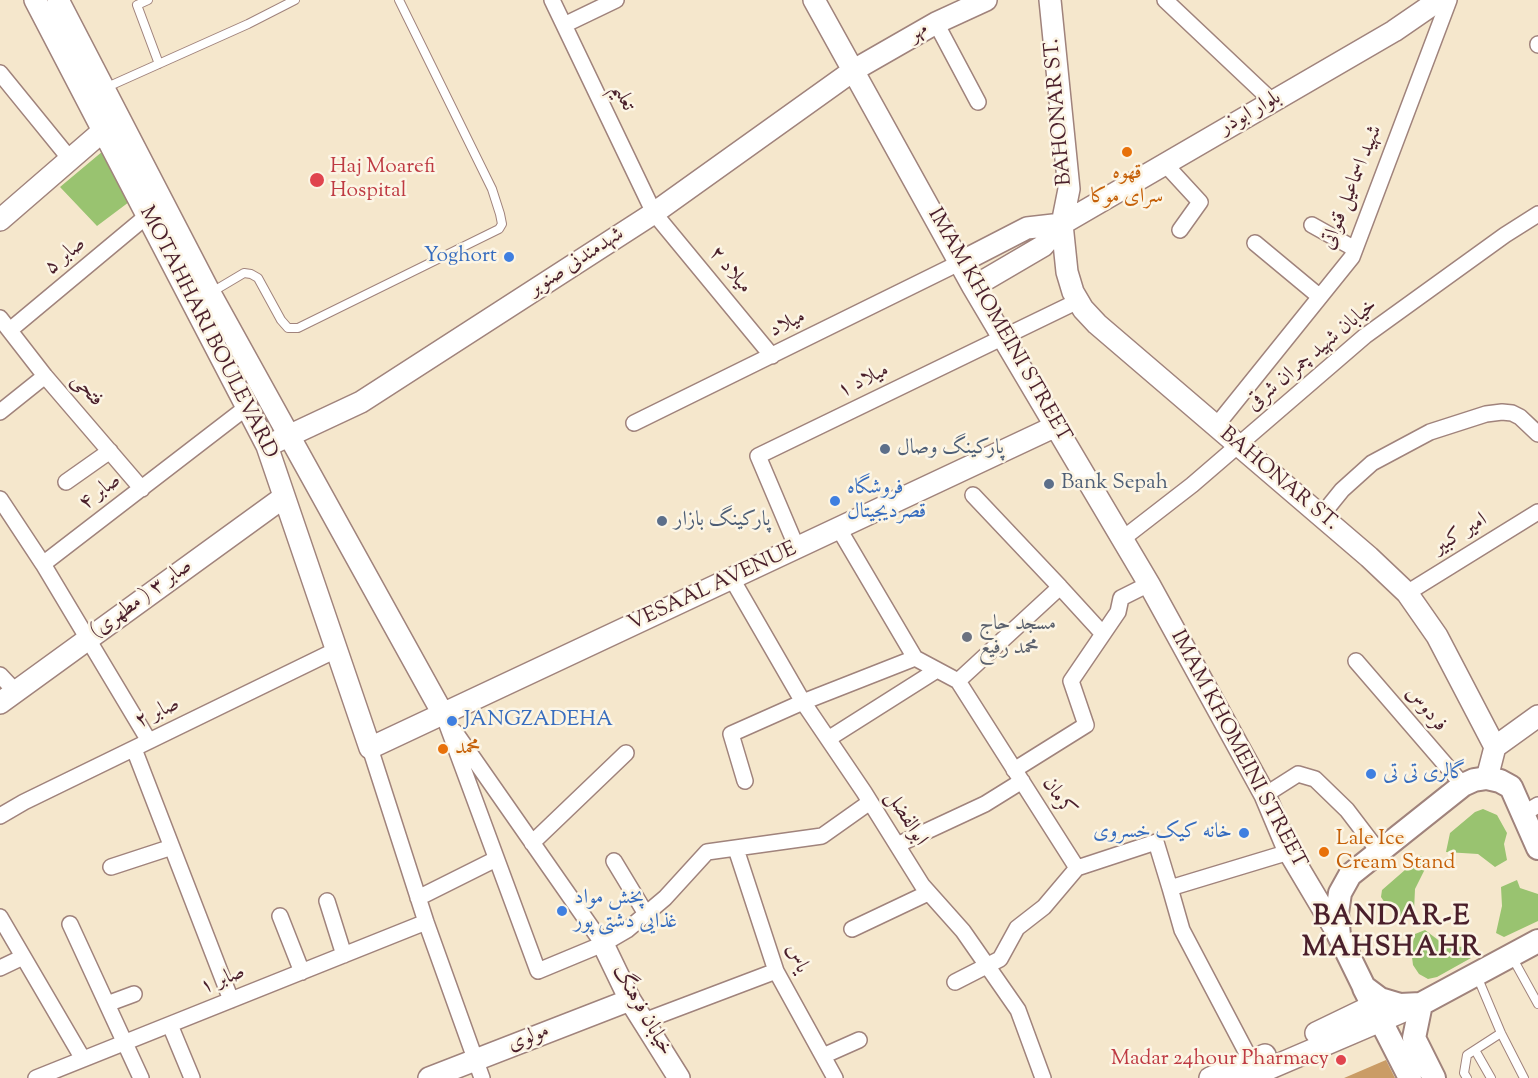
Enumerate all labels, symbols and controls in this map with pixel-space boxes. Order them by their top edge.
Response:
street label: مهر [905,18,933,48]
street label: BAHONAR ST. [1041,37,1079,187]
street label: تعلیم [605,80,639,116]
street label: بلوار ابوذر [1216,86,1286,142]
street label: شهید اسماعیل قنواتی [1317,122,1389,254]
marker: قهوه سرای موکا [1120,145,1134,159]
place label: Haj Moarefi Hospital [330,155,435,205]
place label: قهوه سرای موکا [1091,161,1163,211]
marker: Haj Moarefi Hospital [308,171,326,189]
street label: MOTAHHARI BOULEVARD [132,203,282,463]
street label: IMAM KHOMEINI STREET [921,205,1075,447]
street label: شهدمندنی صنوبر [525,223,629,303]
street label: صابر ۵ [40,232,92,282]
street label: میلاد ۲ [702,242,756,300]
place label: Yoghort [424,244,497,270]
marker: Yoghort [502,250,516,264]
street label: خیابان شهید چمران شرقی [1243,294,1383,418]
street label: میلاد [766,305,810,345]
street label: میلاد ۱ [834,359,894,405]
street label: فتحی [65,369,107,413]
street label: BAHONAR ST. [1213,423,1343,537]
place label: پارکینگ وصال [897,436,1004,462]
marker: پارکینگ وصال [878,442,892,456]
street label: صابر ۴ [75,469,127,517]
place label: Bank Sepah [1061,471,1168,497]
place label: فروشگاه قصردیجیتال [847,476,926,526]
marker: Bank Sepah [1042,477,1056,491]
marker: فروشگاه قصردیجیتال [828,494,842,508]
place label: پارکینگ بازار [674,508,771,534]
street label: امیر کبیر [1429,509,1493,561]
marker: پارکینگ بازار [655,514,669,528]
street label: VESAAL AVENUE [625,538,801,638]
street label: صابر ۳ ( مطهری) [86,555,198,645]
place label: مسجد حاج محمد رفیع [979,612,1056,662]
street label: IMAM KHOMEINI STREET [1163,627,1311,873]
marker: مسجد حاج محمد رفیع [960,630,974,644]
street label: فردوس [1399,682,1451,738]
street label: صابر ۲ [132,693,184,735]
place label: JANGZADEHA [464,708,613,734]
marker: JANGZADEHA [445,714,459,728]
place label: محمد [455,736,480,762]
marker: محمد [436,742,450,756]
place label: گالری تی تی [1383,761,1466,787]
marker: گالری تی تی [1364,767,1378,781]
street label: کرمان [1035,773,1079,823]
street label: ابوالفضل [878,787,932,851]
place label: خانه کیک خسروی [1093,820,1232,846]
marker: خانه کیک خسروی [1237,826,1251,840]
place label: Lale Ice Cream Stand [1336,827,1455,877]
marker: Lale Ice Cream Stand [1317,845,1331,859]
place label: پخش مواد غذایی دشتی پور [574,886,677,936]
district label: BANDAR-E MAHSHAHR [1302,903,1482,966]
marker: پخش مواد غذایی دشتی پور [555,904,569,918]
street label: یاس [779,940,813,978]
street label: صابر ۱ [197,961,249,1001]
street label: خیابان فرهنگ [605,961,677,1061]
street label: مولوی [505,1020,553,1058]
place label: Madar 24hour Pharmacy [1111,1047,1329,1073]
marker: Madar 24hour Pharmacy [1334,1053,1348,1067]

